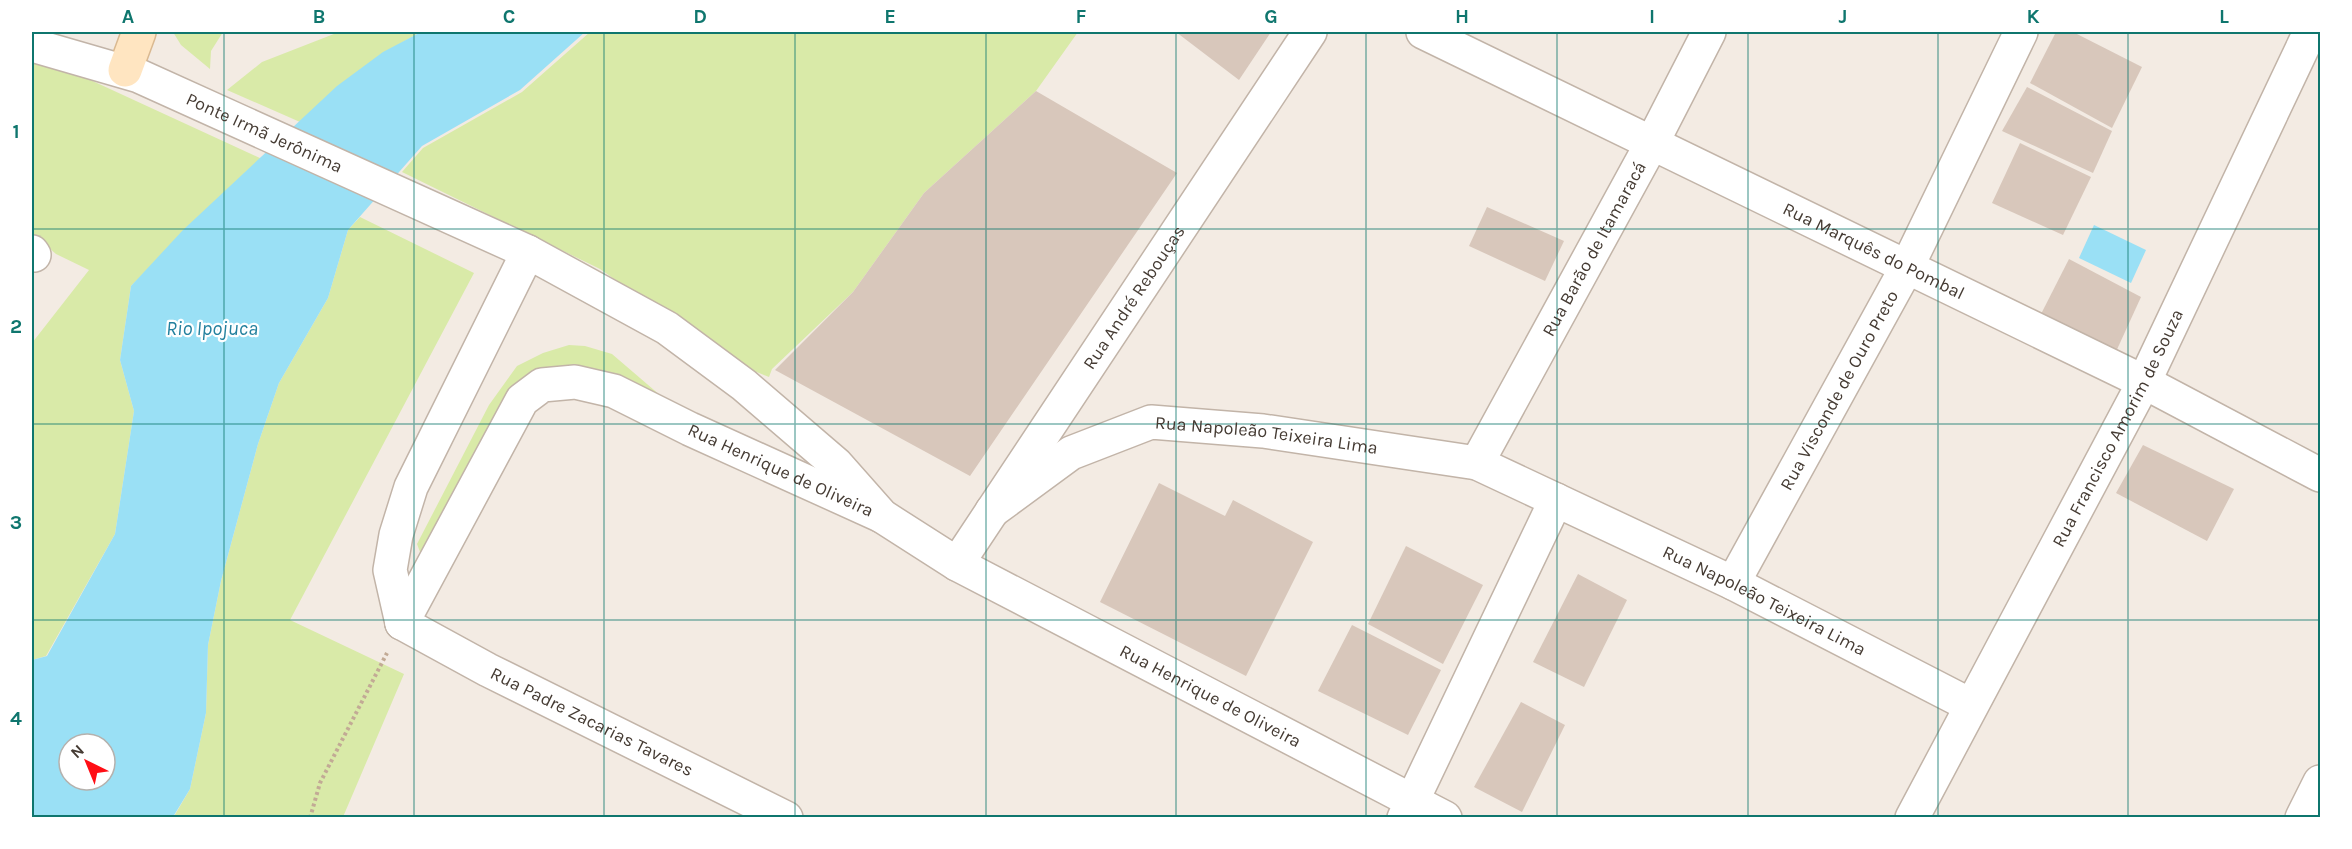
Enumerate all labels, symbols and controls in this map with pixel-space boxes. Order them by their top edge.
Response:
text: A [122,5,135,28]
text: B [313,5,325,28]
text: C [503,5,515,28]
text: D [693,5,707,28]
text: E [884,5,896,28]
text: F [1076,5,1087,28]
text: G [1264,5,1278,28]
text: H [1455,5,1469,28]
text: I [1649,5,1655,28]
text: J [1839,5,1847,28]
text: K [2026,5,2040,28]
text: L [2219,5,2229,28]
street label: Ponte Irmã Jerônima [183,88,346,178]
text: 1 [12,120,20,143]
street label: Rua Barão de Itamaracá [1537,158,1651,340]
street label: Rua Marquês do Pombal [1779,197,1968,304]
street label: Rua André Rebouças [1078,221,1190,374]
street label: Rua Visconde de Ouro Preto [1775,286,1903,494]
street label: Rua Francisco Amorim de Souza [2047,305,2188,551]
text: 2 [10,315,22,338]
water label: Rio Ipojuca [166,317,258,340]
street label: Rua Napoleão Teixeira Lima [1154,411,1379,459]
street label: Rua Henrique de Oliveira [684,419,877,522]
text: 3 [10,511,22,534]
street label: Rua Napoleão Teixeira Lima [1659,541,1870,661]
street label: Rua Henrique de Oliveira [1116,640,1305,752]
street label: Rua Padre Zacarias Tavares [487,662,697,781]
text: 4 [10,707,22,730]
north arrow [57,732,117,792]
text: N [66,741,88,762]

